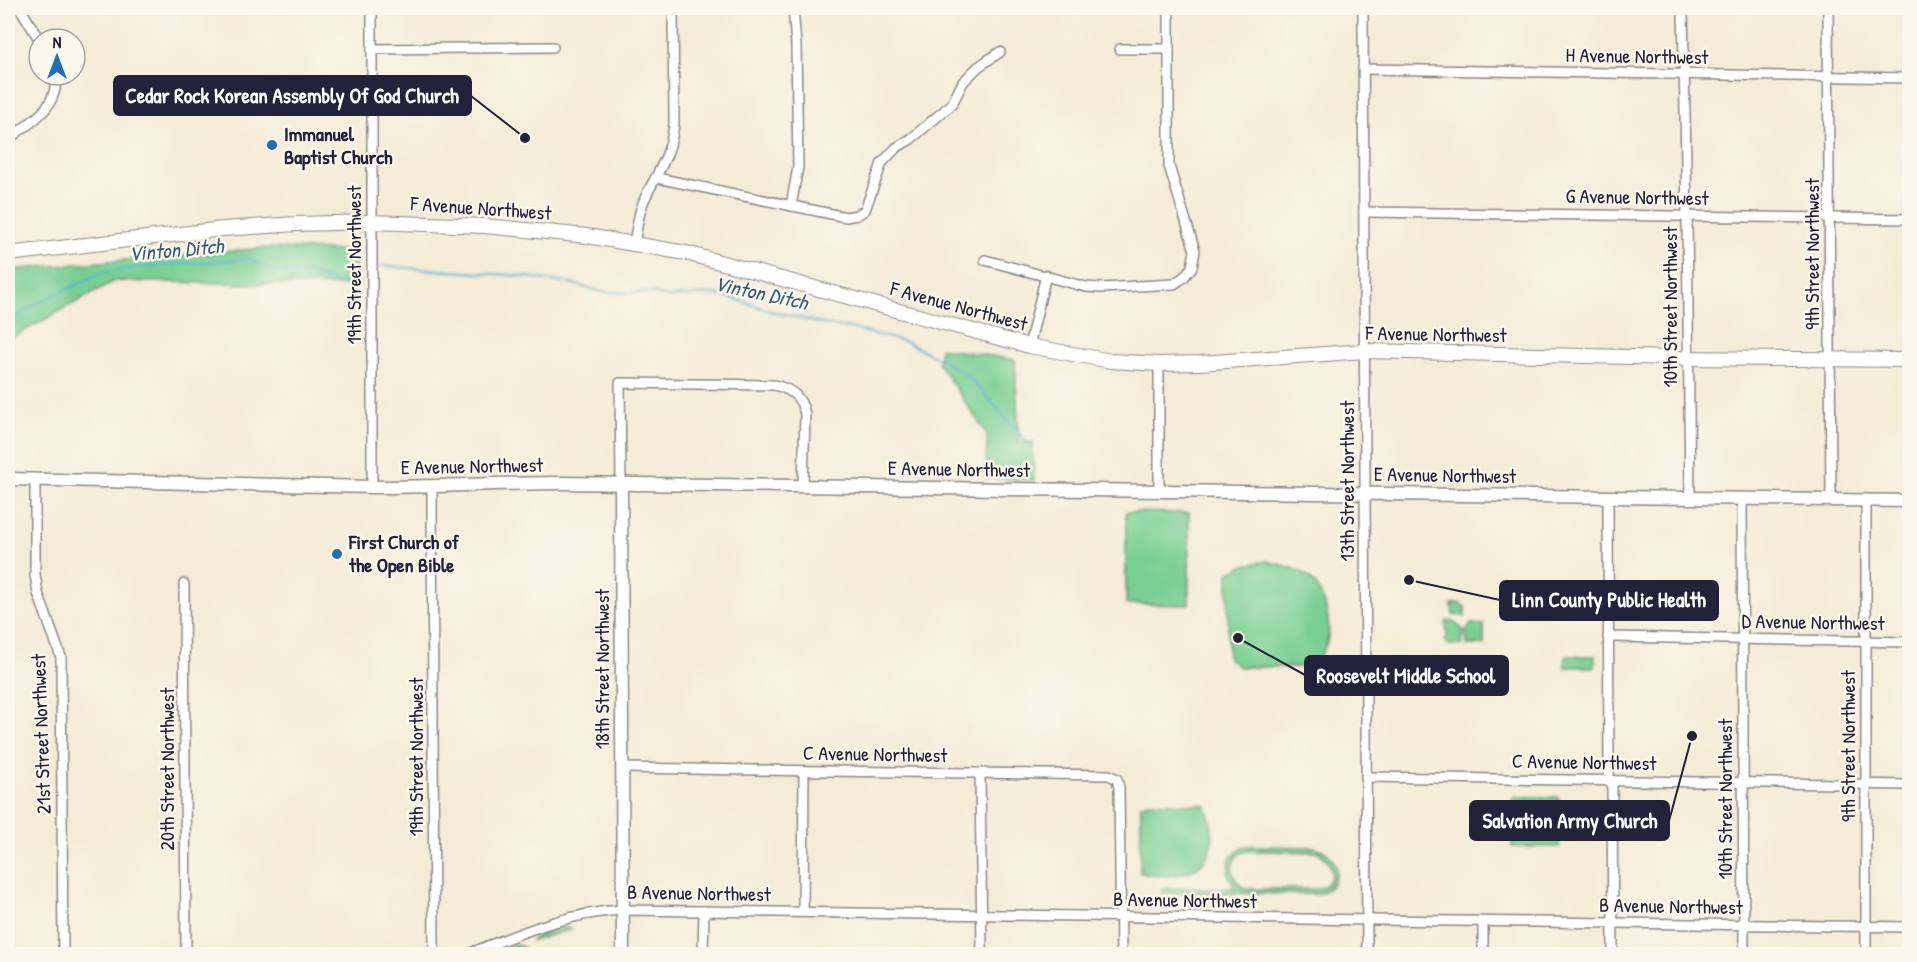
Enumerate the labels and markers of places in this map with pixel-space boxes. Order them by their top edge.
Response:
callout: Cedar Rock Korean Assembly Of God Church [114,76,471,115]
place label: Immanuel Baptist Church [284,120,393,171]
marker: Immanuel Baptist Church [265,138,279,152]
place label: First Church of the Open Bible [348,528,460,579]
marker: First Church of the Open Bible [330,547,344,561]
callout: Linn County Public Health [1500,581,1718,620]
callout: Roosevelt Middle School [1305,656,1508,695]
callout: Salvation Army Church [1470,801,1669,840]

